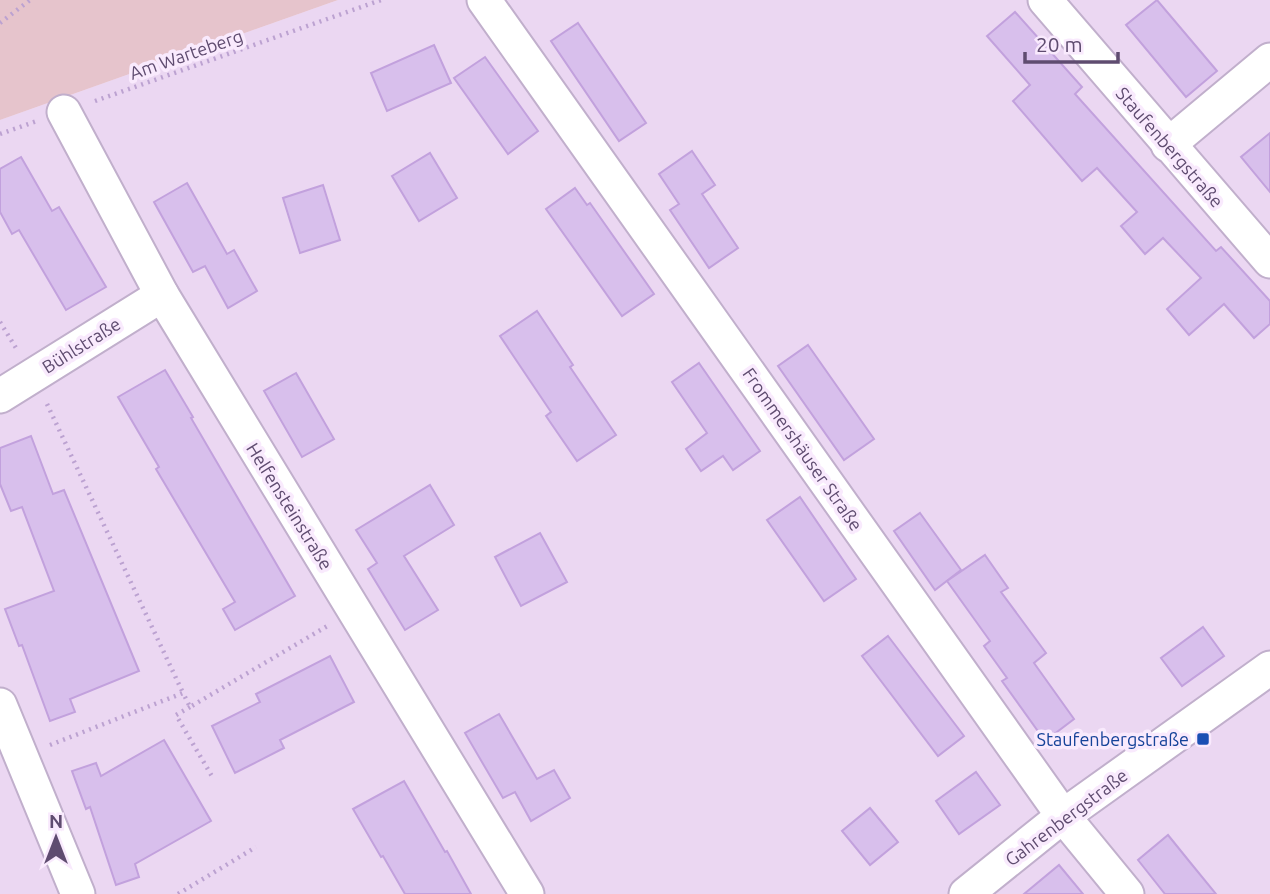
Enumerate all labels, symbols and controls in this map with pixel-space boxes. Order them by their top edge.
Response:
scale bar [1025,21,1118,65]
street label: Am Warteberg [127,25,245,83]
text: 20 m [1036,32,1083,56]
street label: Staufenbergstraße [1112,83,1228,211]
street label: Bühlstraße [38,313,124,377]
street label: Frommershäuser Straße [739,364,867,534]
street label: Helfensteinstraße [243,439,337,573]
place label: Staufenbergstraße [1037,729,1189,749]
marker: Staufenbergstraße [1195,731,1211,747]
street label: Gahrenbergstraße [1001,765,1131,869]
north arrow [21,803,91,873]
text: N [49,810,63,832]

